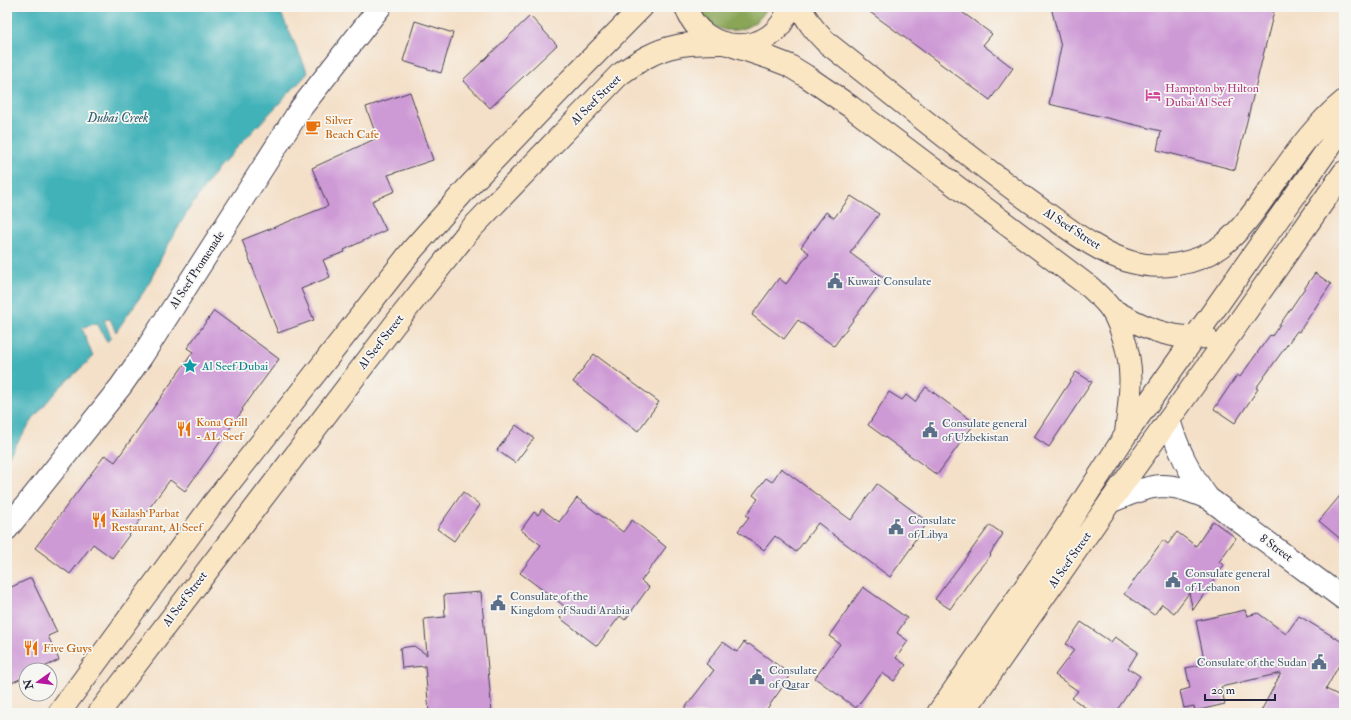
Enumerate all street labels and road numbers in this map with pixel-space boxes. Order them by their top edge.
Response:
street label: Al Seef Street [567,72,624,129]
street label: Al Seef Street [1040,204,1104,253]
street label: Al Seef Promenade [166,228,228,313]
street label: Al Seef Street [354,312,407,373]
street label: Al Seef Street [1045,529,1095,592]
street label: 8 Street [1257,531,1295,565]
street label: Al Seef Street [159,568,211,630]

